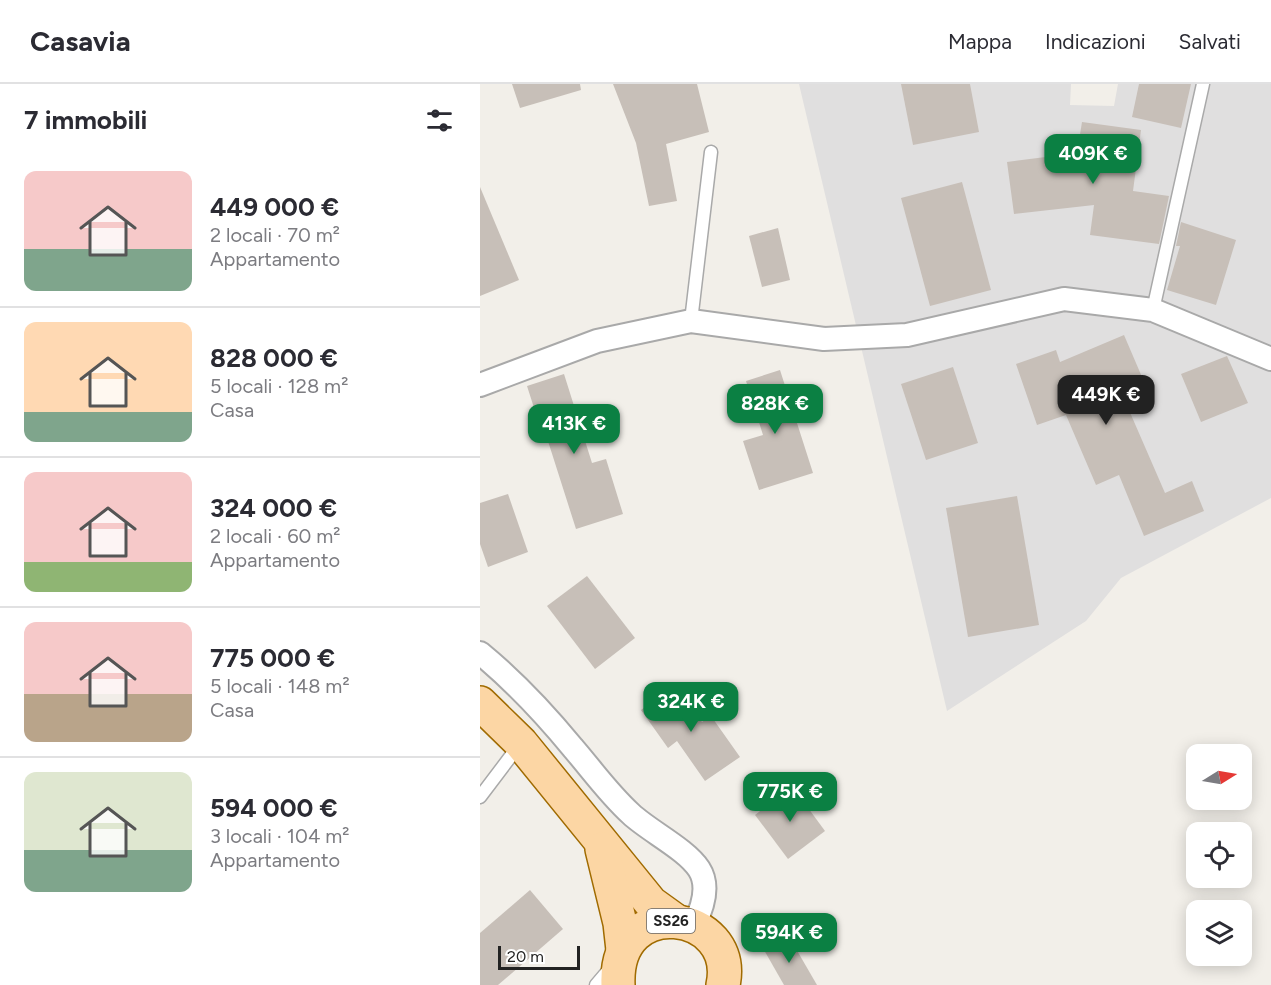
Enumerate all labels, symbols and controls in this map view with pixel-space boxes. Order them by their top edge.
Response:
text: Casavia [30,24,131,58]
text: Mappa [948,29,1012,54]
text: Indicazioni [1045,29,1146,54]
text: Salvati [1179,29,1241,54]
text: 7 immobili [24,104,147,136]
icon: filters [423,104,456,137]
pin: 409K € [1044,134,1142,185]
text: 409K € [1058,141,1128,165]
text: 449 000 € [210,191,339,223]
icon: home [72,195,144,267]
text: 2 locali · 70 m² [210,223,340,247]
text: Appartamento [210,247,340,271]
text: 828 000 € [210,342,338,374]
icon: home [72,346,144,418]
text: 5 locali · 128 m² [210,374,348,398]
pin: 449K € [1057,375,1155,426]
text: 449K € [1072,382,1140,406]
pin: 828K € [726,384,824,435]
text: 828K € [741,391,809,415]
text: Casa [210,398,254,422]
pin: 413K € [525,404,623,455]
text: 413K € [542,411,606,435]
text: 324 000 € [210,492,337,524]
icon: home [72,496,144,568]
text: 2 locali · 60 m² [210,524,340,548]
text: Appartamento [210,548,340,572]
text: 775 000 € [210,642,335,674]
icon: home [72,646,144,718]
text: 5 locali · 148 m² [210,674,350,698]
pin: 324K € [642,682,740,733]
text: 324K € [657,689,725,713]
text: Casa [210,698,254,722]
north arrow [1186,744,1252,810]
map controls [1186,744,1252,966]
pin: 775K € [741,772,839,823]
text: 775K € [757,779,823,803]
text: 594 000 € [210,792,338,824]
icon: home [72,796,144,868]
button: locate [1186,822,1252,888]
text: 3 locali · 104 m² [210,824,350,848]
text: Appartamento [210,848,340,872]
button: layers [1186,900,1252,966]
road number: SS26 [647,909,695,933]
pin: 594K € [740,913,838,964]
text: 594K € [755,920,823,944]
scale bar [498,943,580,970]
text: 20 m [507,947,544,966]

